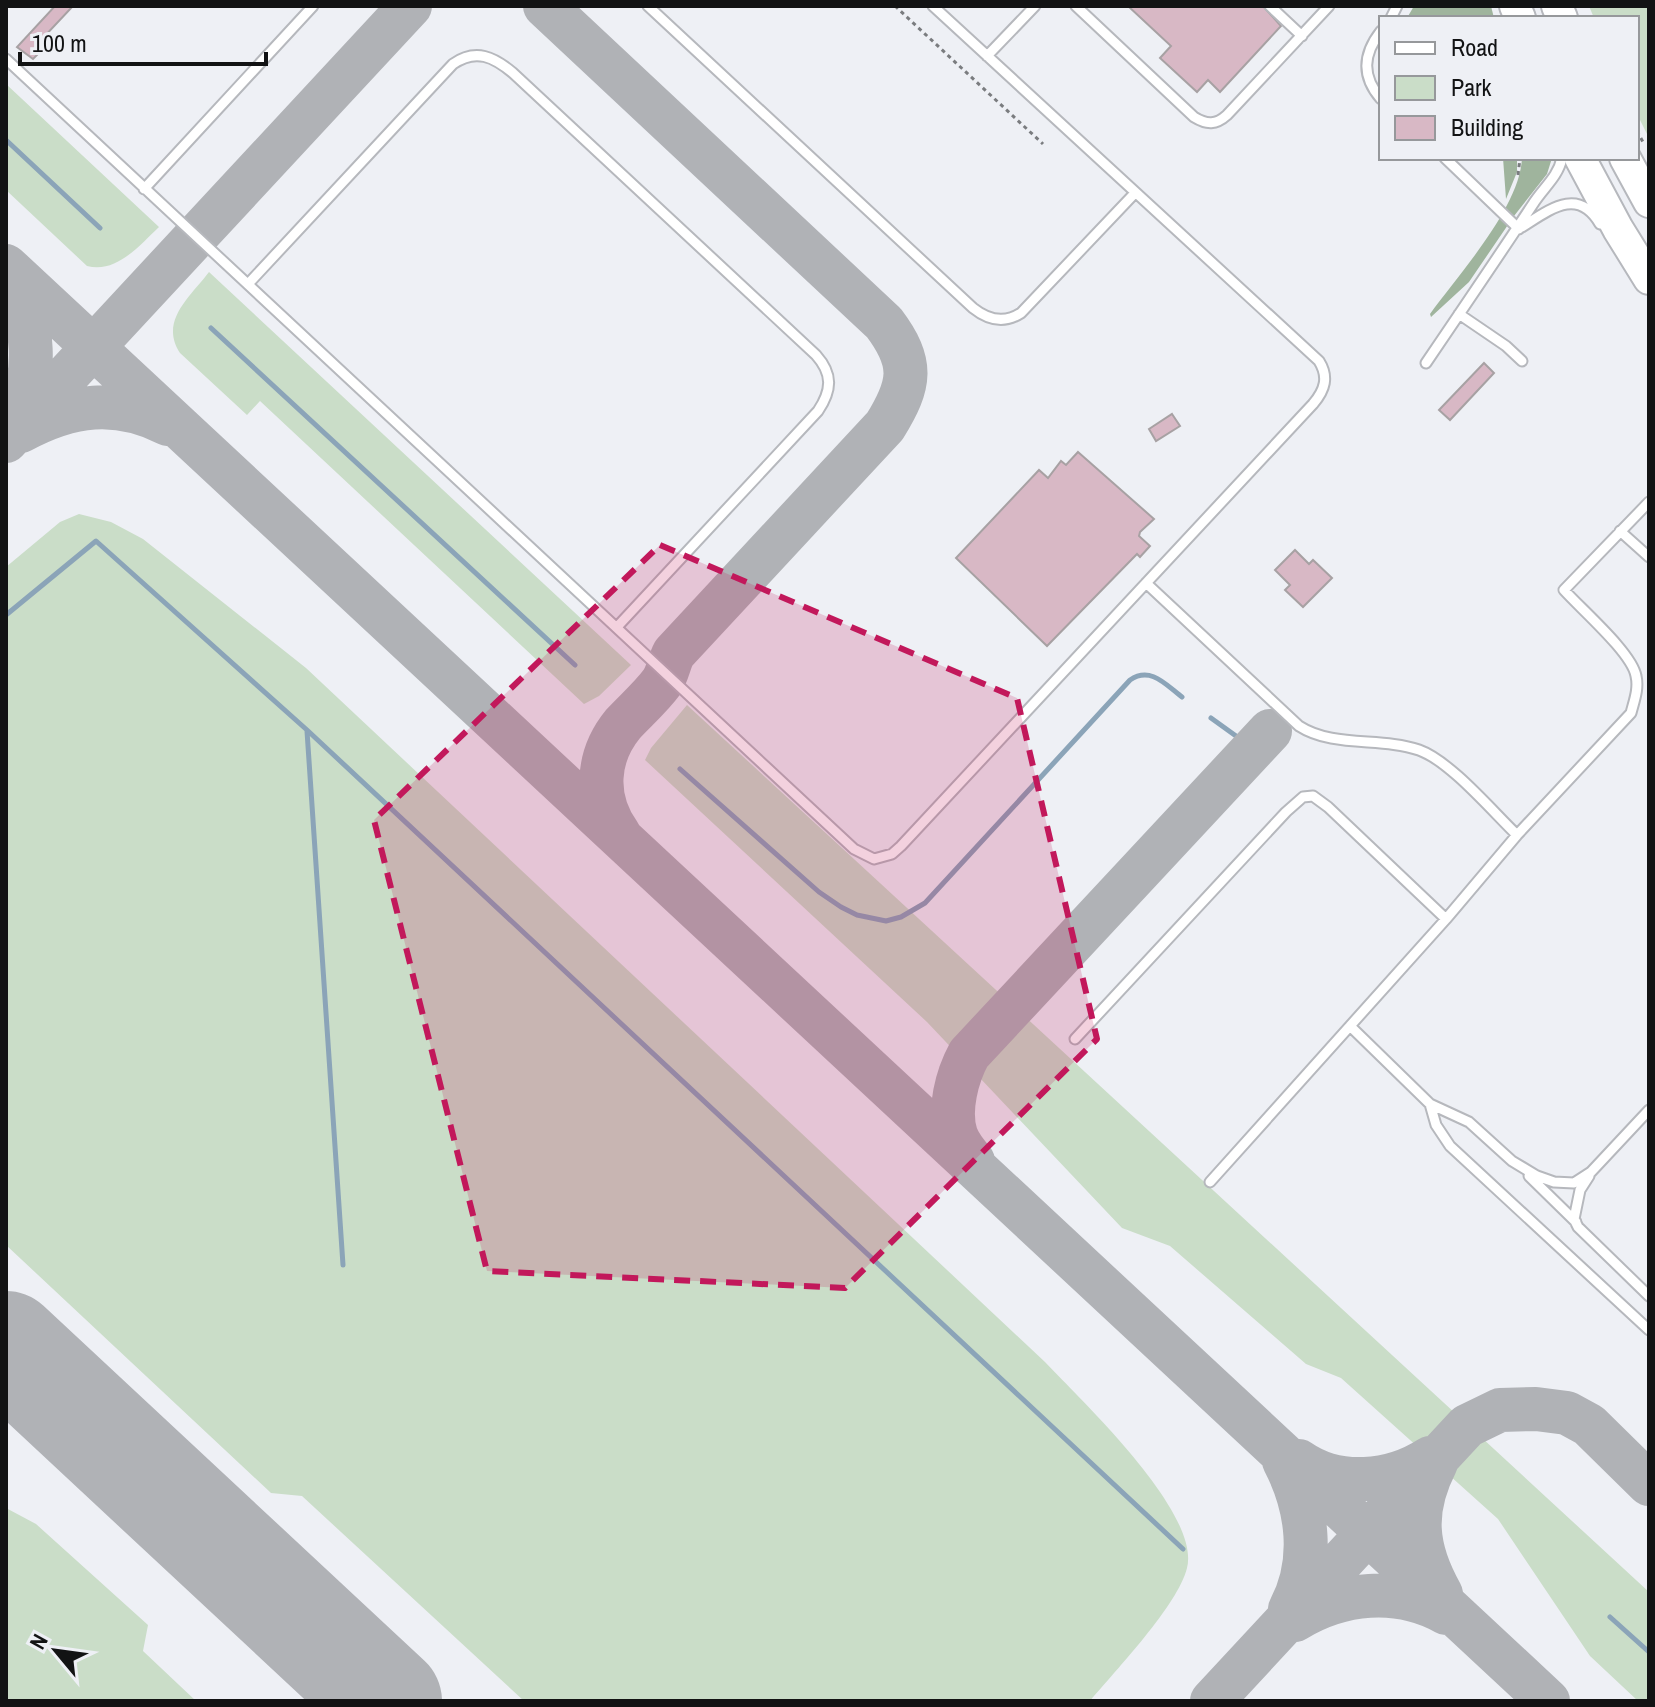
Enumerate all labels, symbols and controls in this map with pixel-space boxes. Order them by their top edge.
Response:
scale bar [20,16,266,66]
legend [1379,16,1639,160]
text: 100 m [32,27,87,59]
text: Road [1451,31,1498,63]
text: Park [1451,71,1492,103]
text: Building [1451,111,1523,143]
north arrow [16,1611,96,1691]
text: N [22,1628,55,1654]

